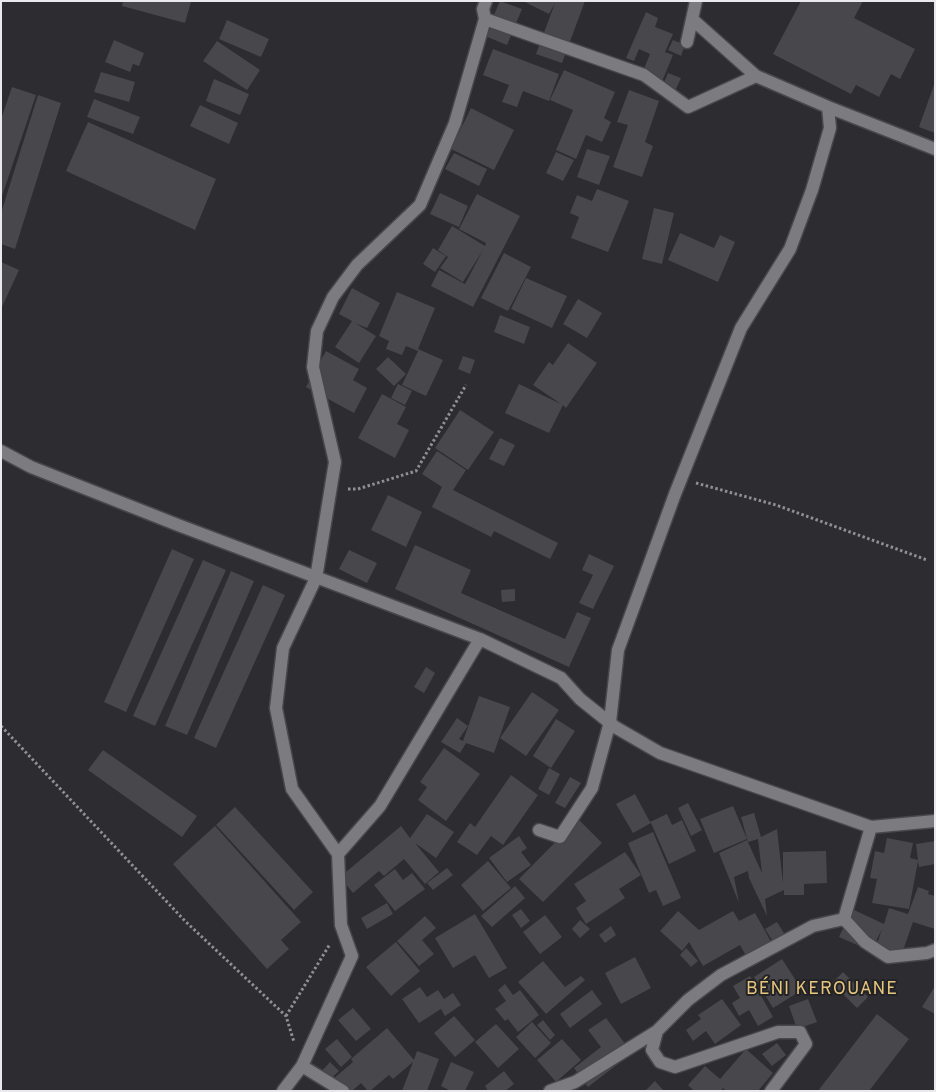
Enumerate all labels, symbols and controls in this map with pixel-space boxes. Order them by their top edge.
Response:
district label: BÉNI KEROUANE [744,979,900,1001]

